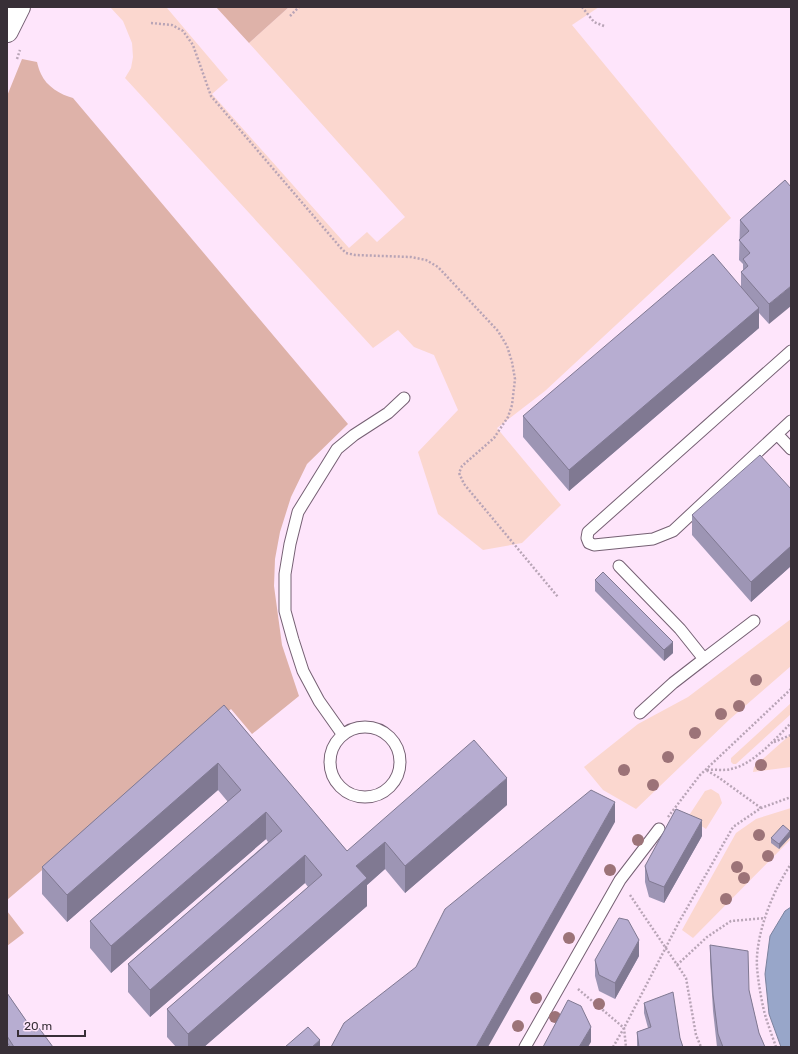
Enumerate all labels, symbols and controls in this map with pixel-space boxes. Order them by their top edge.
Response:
scale bar [18,1012,85,1038]
text: 20 m [24,1019,52,1033]

